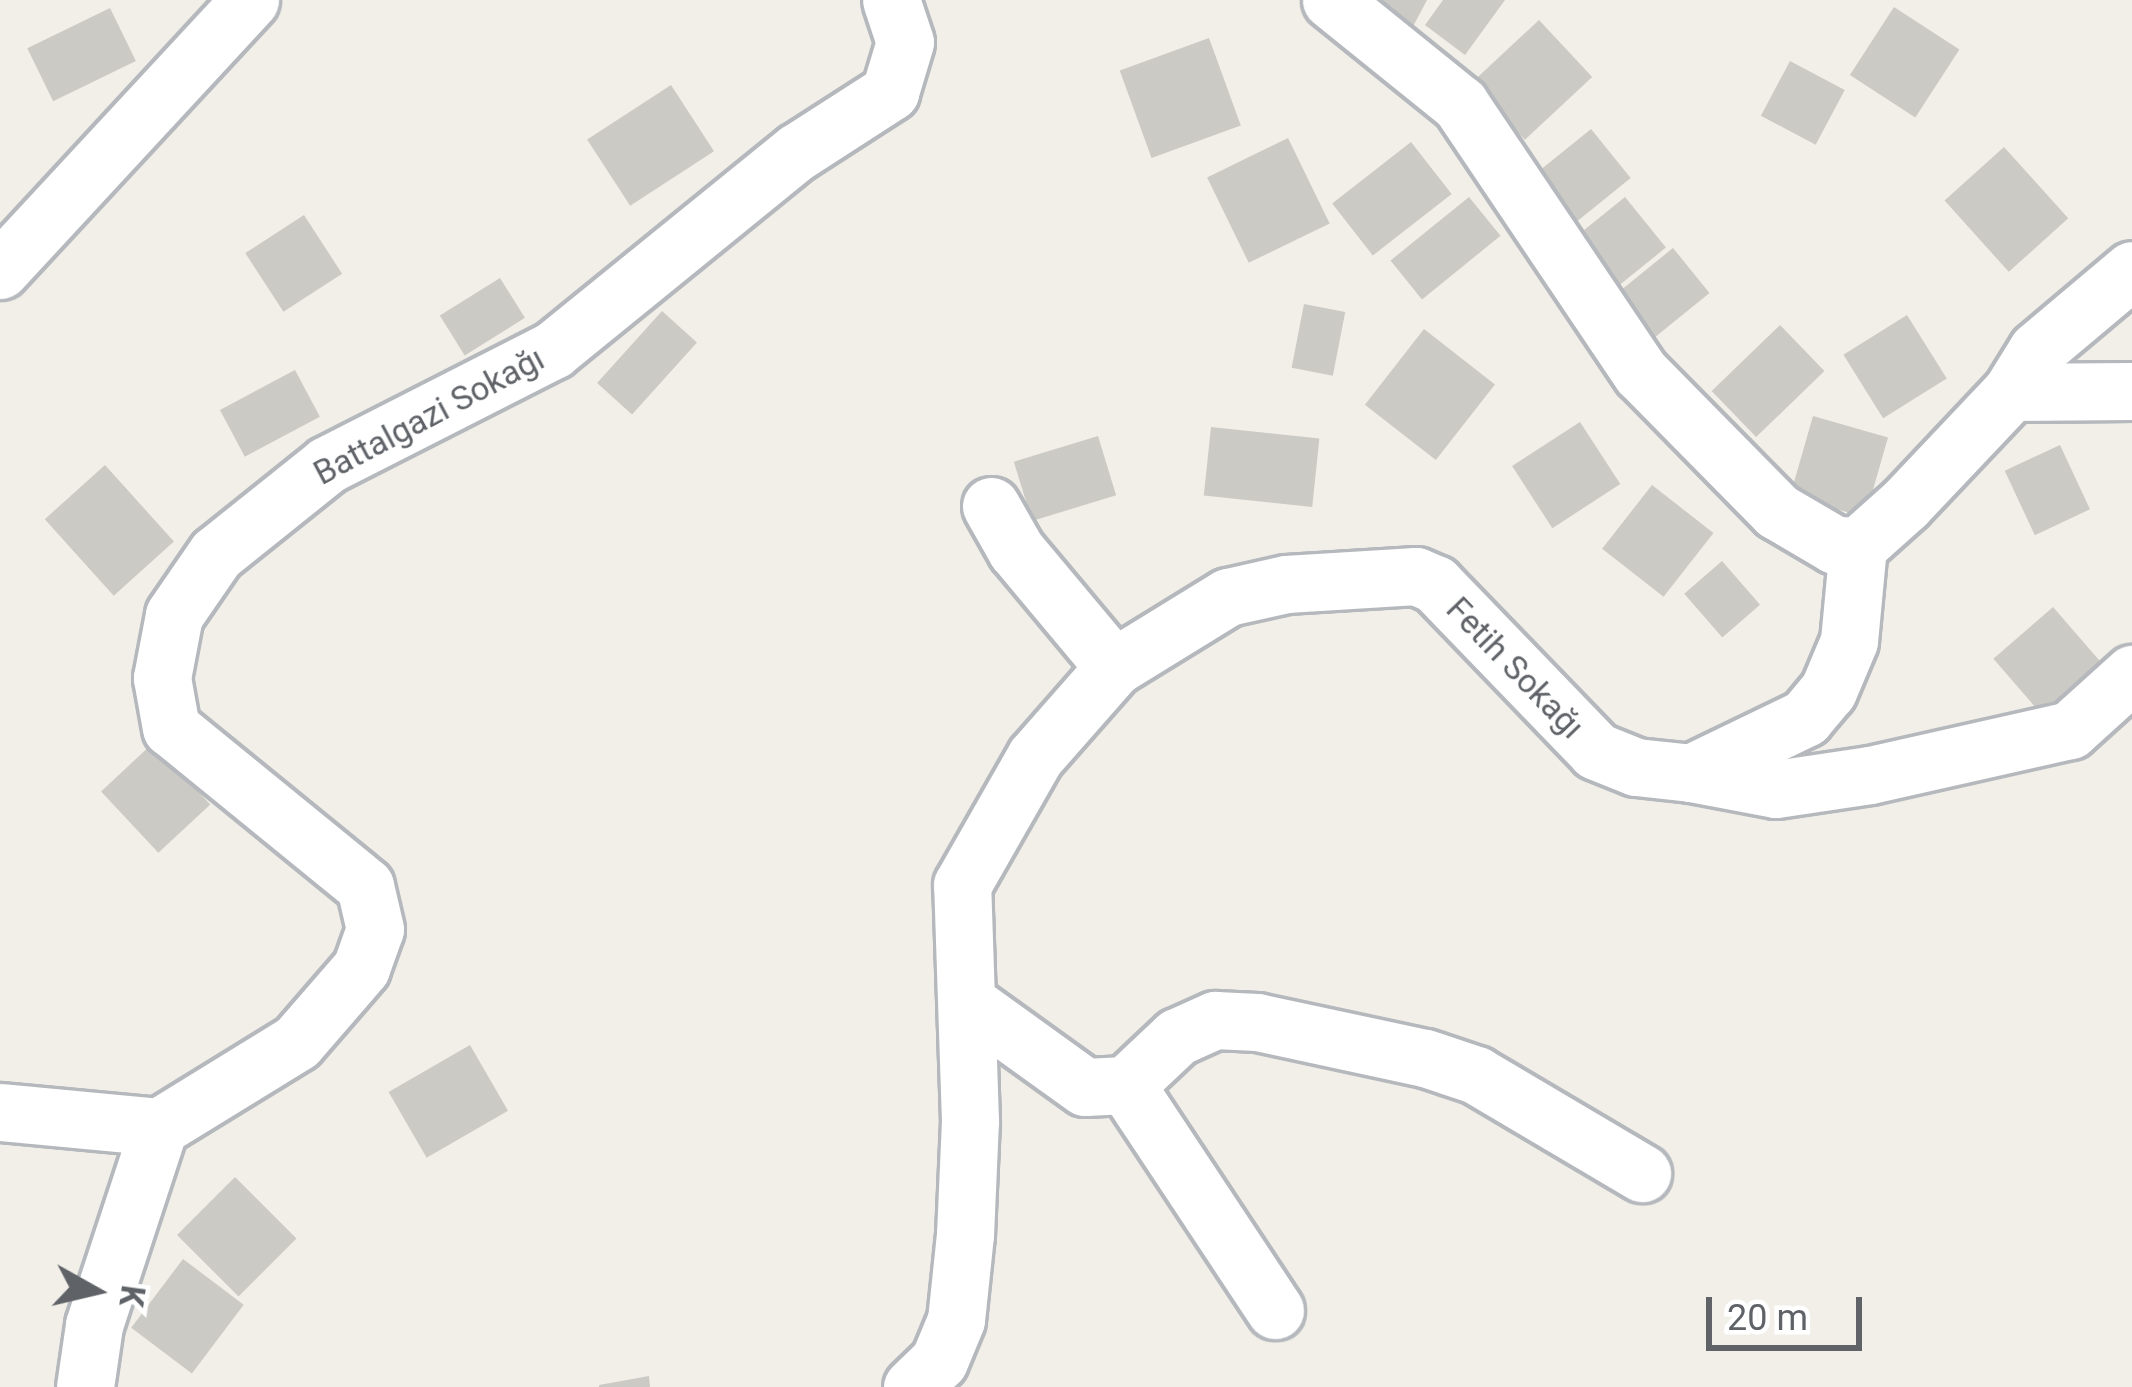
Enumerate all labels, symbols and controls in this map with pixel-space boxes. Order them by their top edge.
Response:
street label: Battalgazi Sokağı [307,339,551,493]
street label: Fetih Sokağı [1438,589,1592,747]
north arrow [36,1231,156,1351]
scale bar [1712,1273,1868,1347]
text: K [111,1283,153,1309]
text: 20 m [1727,1297,1808,1339]

